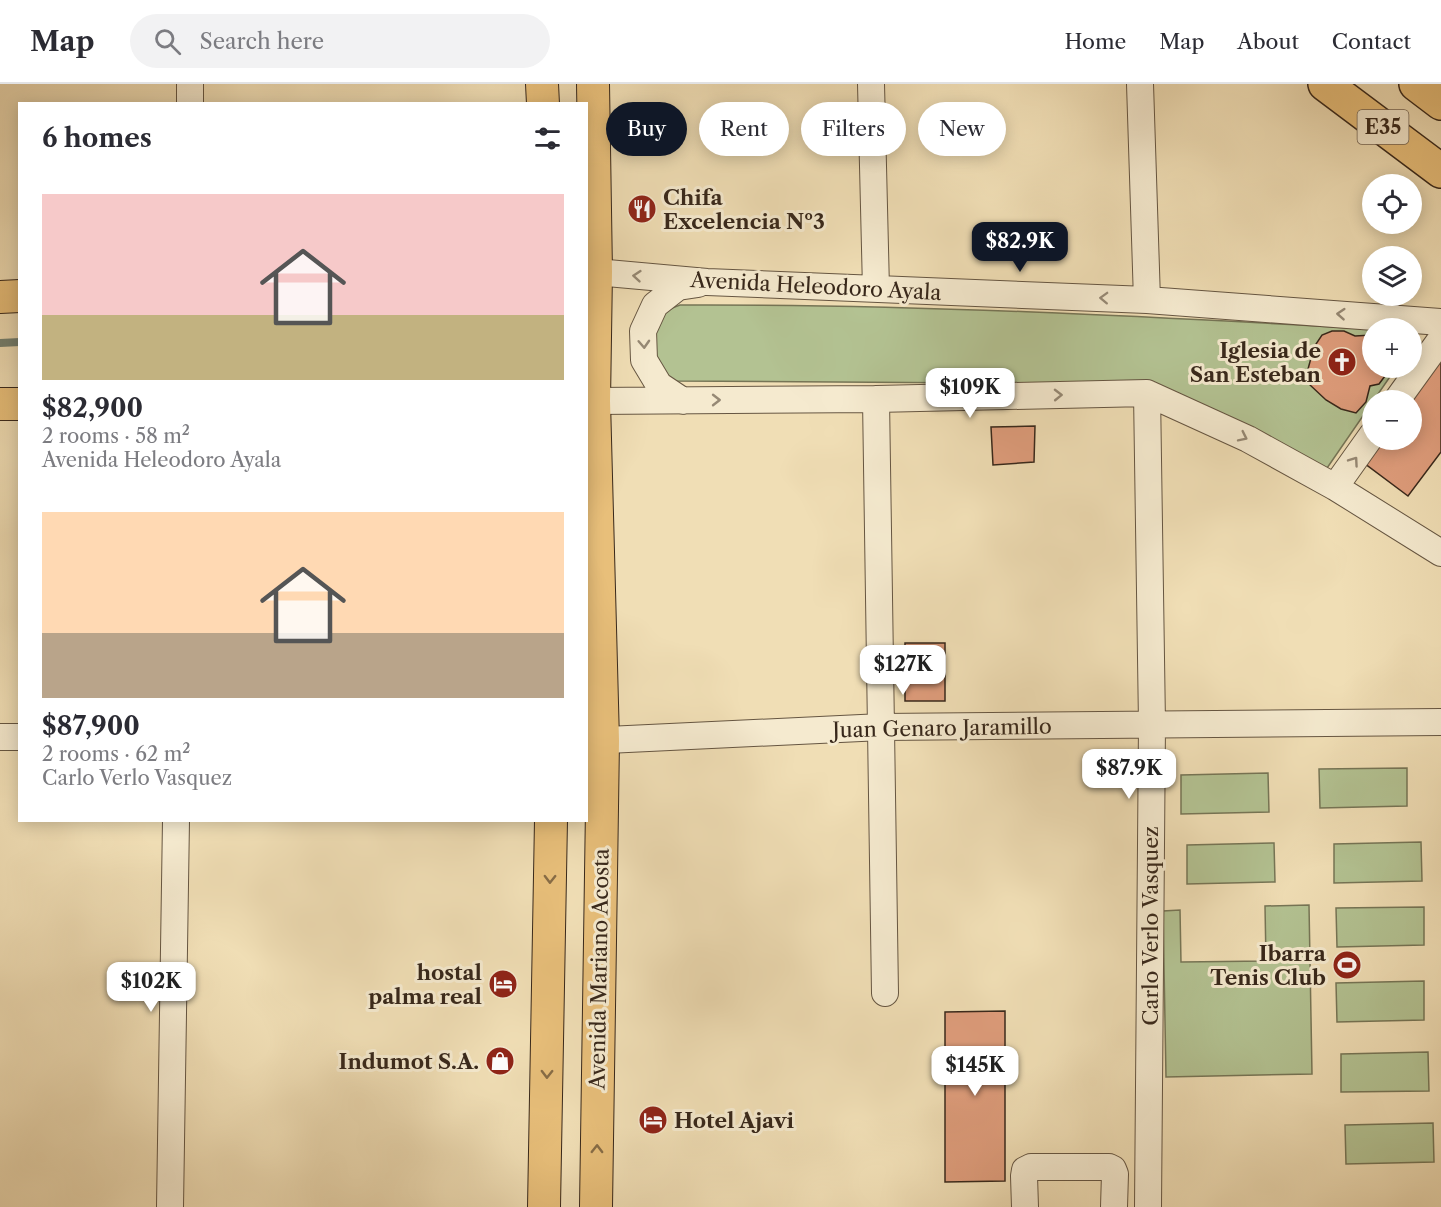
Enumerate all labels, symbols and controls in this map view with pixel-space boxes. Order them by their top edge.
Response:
search box [130,14,550,68]
text: Map [30,24,94,58]
icon: search [151,25,184,58]
text: Search here [199,28,324,55]
text: Home [1065,29,1126,54]
text: Map [1159,29,1204,54]
text: About [1237,29,1299,54]
text: Contact [1332,29,1411,54]
chip: Buy [606,102,687,156]
chip: Rent [699,102,789,156]
chip: Filters [801,102,906,156]
chip: New [918,102,1006,156]
road number: E35 [1358,110,1408,144]
text: 6 homes [42,122,152,154]
icon: filters [531,122,564,155]
map controls [1362,174,1422,450]
button: locate [1362,174,1422,234]
place label: Chifa Excelencia Nº3 [663,185,825,234]
restaurant icon: Chifa Excelencia Nº3 [626,193,658,225]
pin: $82.9K [971,222,1069,273]
text: $82.9K [986,229,1054,253]
icon: home [249,233,357,341]
button: layers [1362,246,1422,306]
street label: Avenida Heleodoro Ayala [689,267,943,305]
one-way arrow [632,270,642,283]
one-way arrow [1100,292,1109,304]
one-way arrow [1336,308,1345,321]
button: + [1362,318,1422,378]
place label: Iglesia de San Esteban [1190,338,1322,387]
one-way arrow [637,340,650,349]
church icon: Iglesia de San Esteban [1326,346,1358,378]
pin: $109K [928,368,1012,419]
text: $109K [940,375,1000,399]
one-way arrow [1053,389,1062,402]
button: − [1362,390,1422,450]
text: $82,900 [42,392,143,424]
one-way arrow [711,394,720,406]
text: 2 rooms · 58 m² [42,424,190,448]
one-way arrow [1237,430,1248,442]
text: Avenida Heleodoro Ayala [42,448,281,472]
one-way arrow [1347,457,1358,468]
icon: home [249,551,357,659]
pin: $127K [861,645,945,696]
text: $127K [874,652,932,676]
text: $87,900 [42,710,140,742]
street label: Juan Genaro Jaramillo [829,714,1052,742]
text: 2 rooms · 62 m² [42,742,190,766]
pin: $87.9K [1080,749,1178,800]
text: $87.9K [1096,756,1162,780]
text: Carlo Verlo Vasquez [42,766,232,790]
street label: Carlo Verlo Vasquez [1138,826,1163,1026]
street label: Avenida Mariano Acosta [584,847,614,1091]
one-way arrow [544,874,556,883]
place label: Ibarra Tenis Club [1210,941,1327,990]
sports icon: Ibarra Tenis Club [1331,949,1363,981]
place label: hostal palma real [368,960,482,1009]
pin: $102K [109,962,193,1013]
hotel icon: hostal palma real [487,968,519,1000]
text: $102K [121,969,181,993]
shop icon: Indumot S.A. [484,1045,516,1077]
pin: $145K [933,1046,1017,1097]
place label: Indumot S.A. [339,1049,479,1074]
text: $145K [945,1053,1005,1077]
one-way arrow [540,1069,553,1078]
hotel icon: Hotel Ajavi [637,1104,669,1136]
place label: Hotel Ajavi [674,1108,795,1133]
one-way arrow [590,1144,603,1153]

